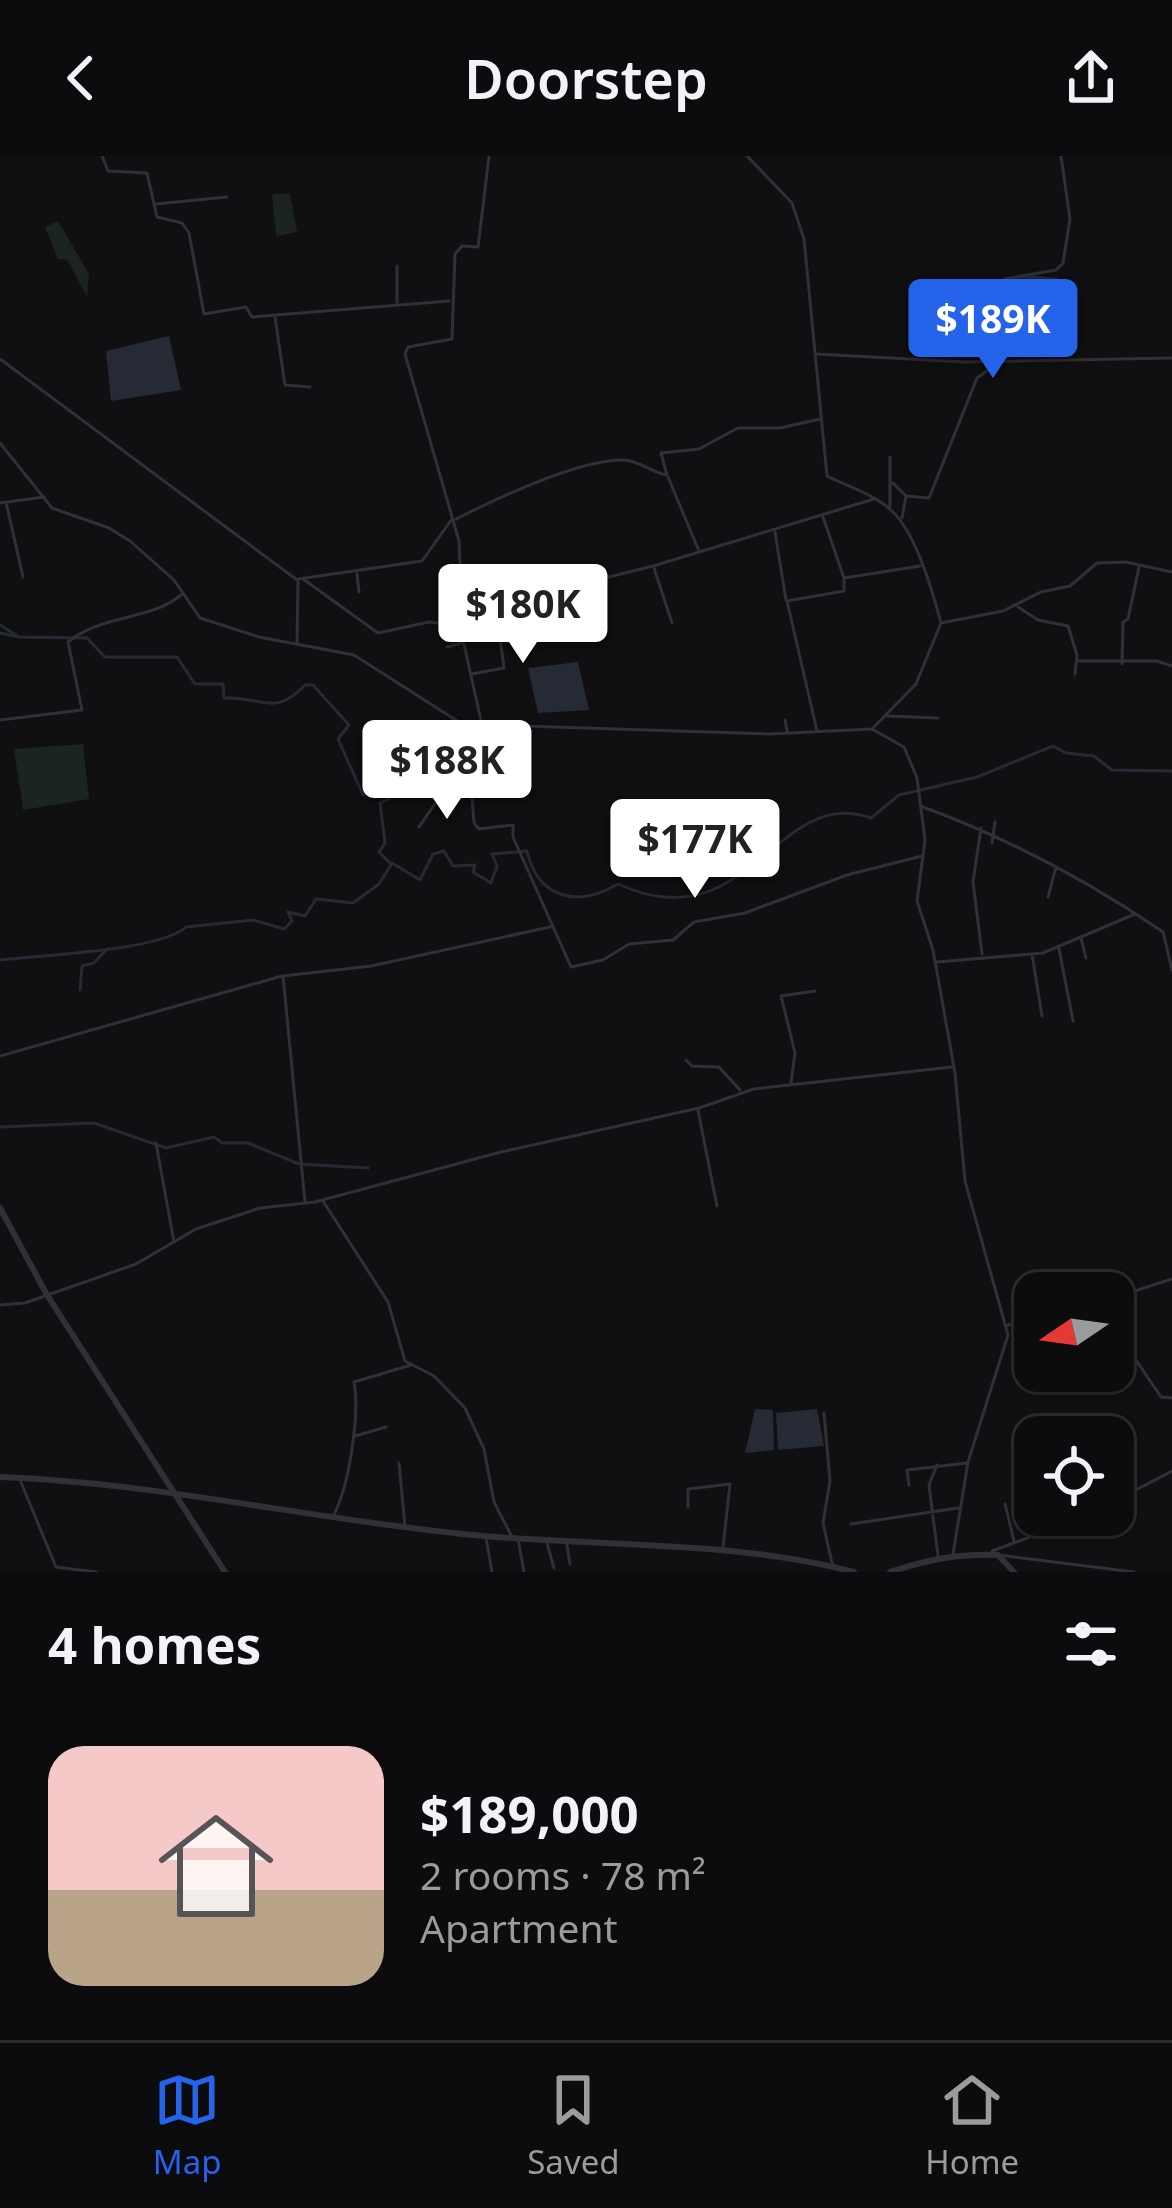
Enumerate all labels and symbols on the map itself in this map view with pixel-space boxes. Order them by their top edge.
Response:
pin: $189K [909,279,1077,381]
pin: $180K [439,564,607,666]
pin: $188K [363,720,531,822]
pin: $177K [611,799,779,901]
north arrow [1014,1272,1134,1392]

